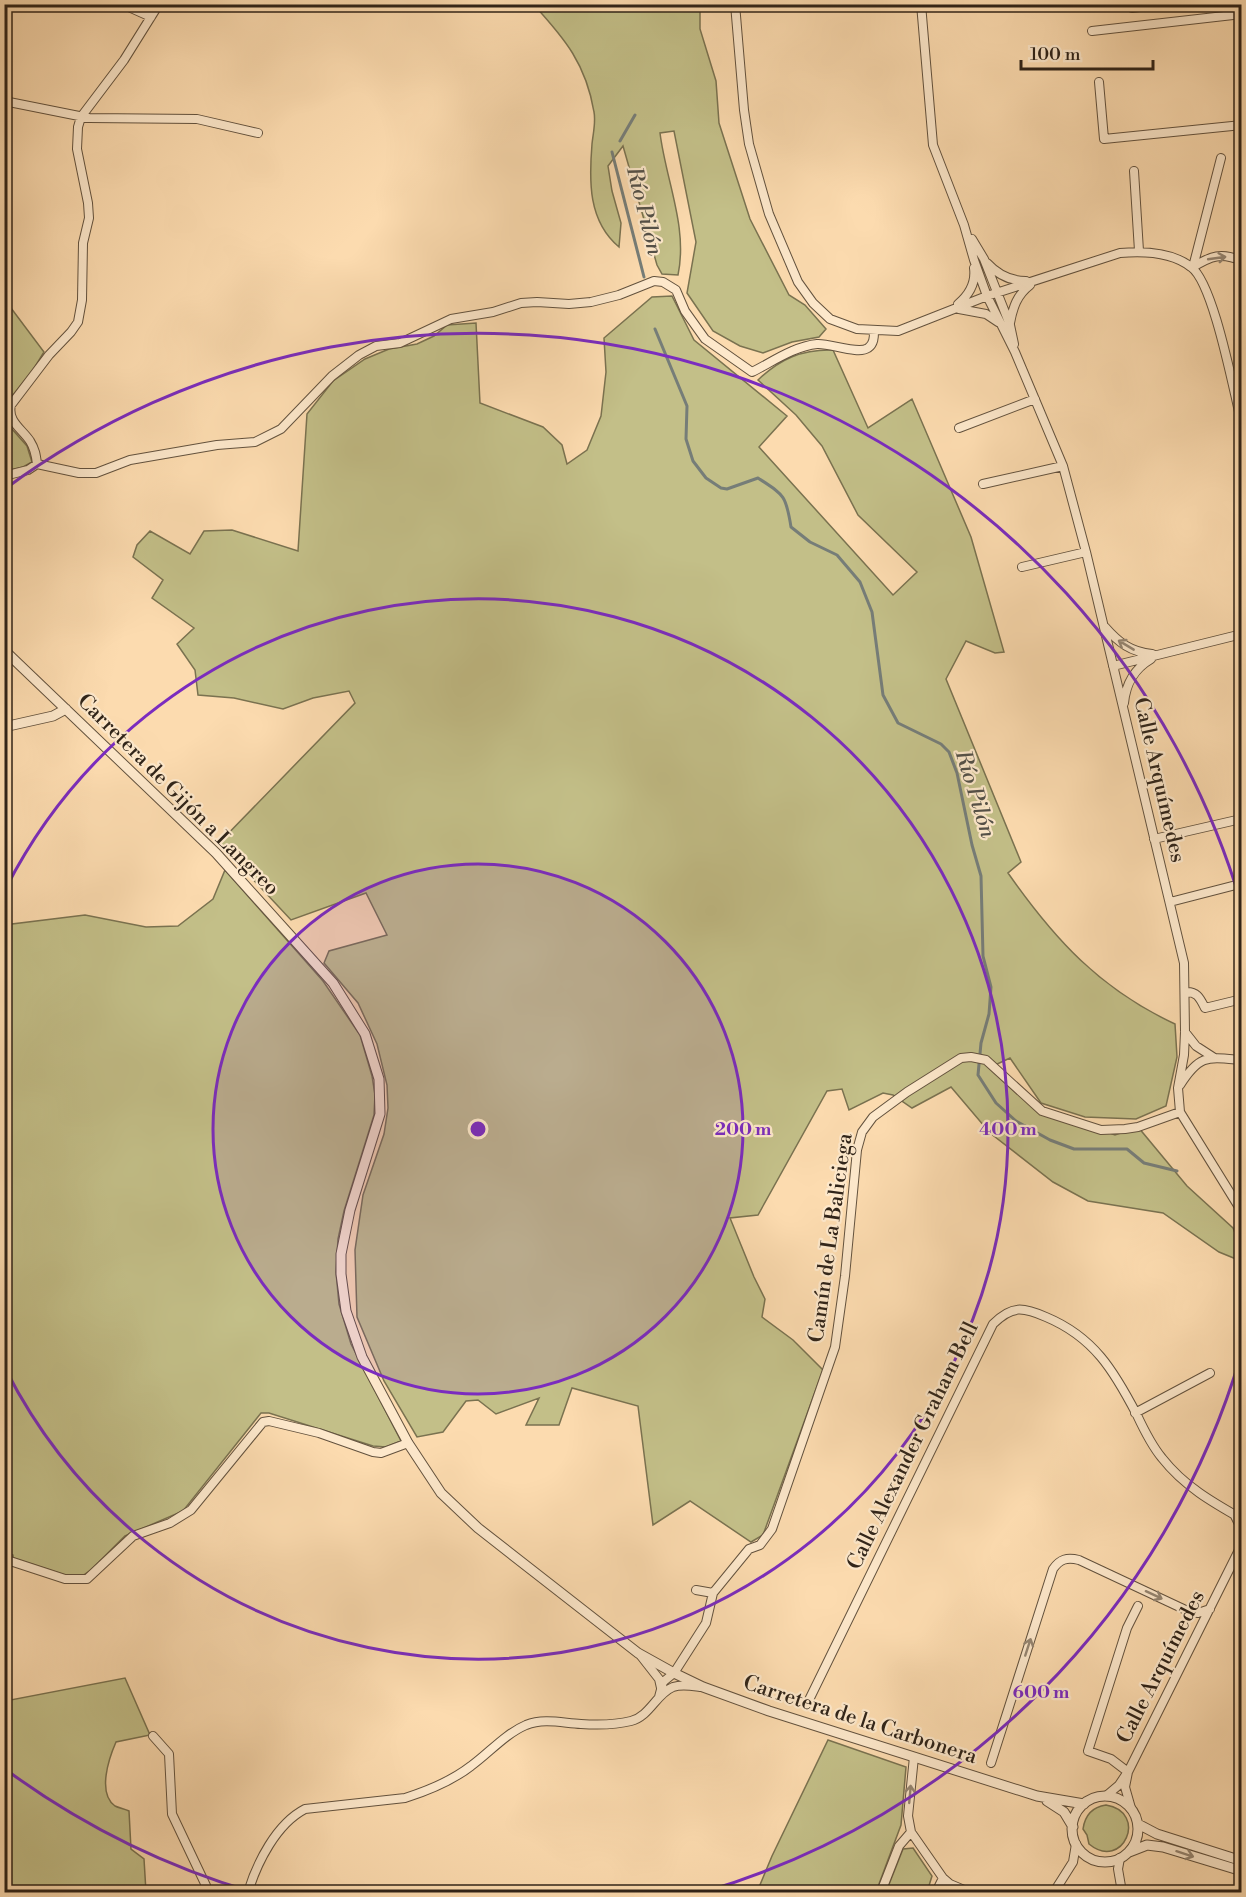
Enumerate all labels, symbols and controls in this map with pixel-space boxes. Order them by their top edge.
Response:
scale bar [1021,33,1153,71]
text: 100 m [1030,43,1081,66]
water label: Río Pilón [620,163,668,259]
one-way arrow [1206,252,1226,263]
one-way arrow [1118,639,1135,651]
street label: Carretera de Gijón a Langreo [72,689,284,901]
street label: Calle Arquímedes [1127,695,1191,865]
water label: Río Pilón [949,746,1001,842]
text: 200 m [715,1118,772,1141]
text: 400 m [979,1118,1037,1141]
centre of rings [468,1119,488,1139]
street label: Camín de La Baliciega [803,1131,859,1344]
street label: Calle Alexander Graham Bell [842,1318,984,1574]
street label: Calle Arquímedes [1111,1586,1211,1748]
one-way arrow [1144,1590,1162,1601]
one-way arrow [1024,1638,1035,1657]
street label: Carretera de la Carbonera [740,1670,981,1770]
text: 600 m [1013,1681,1070,1704]
one-way arrow [905,1785,916,1805]
one-way arrow [1175,1849,1194,1860]

